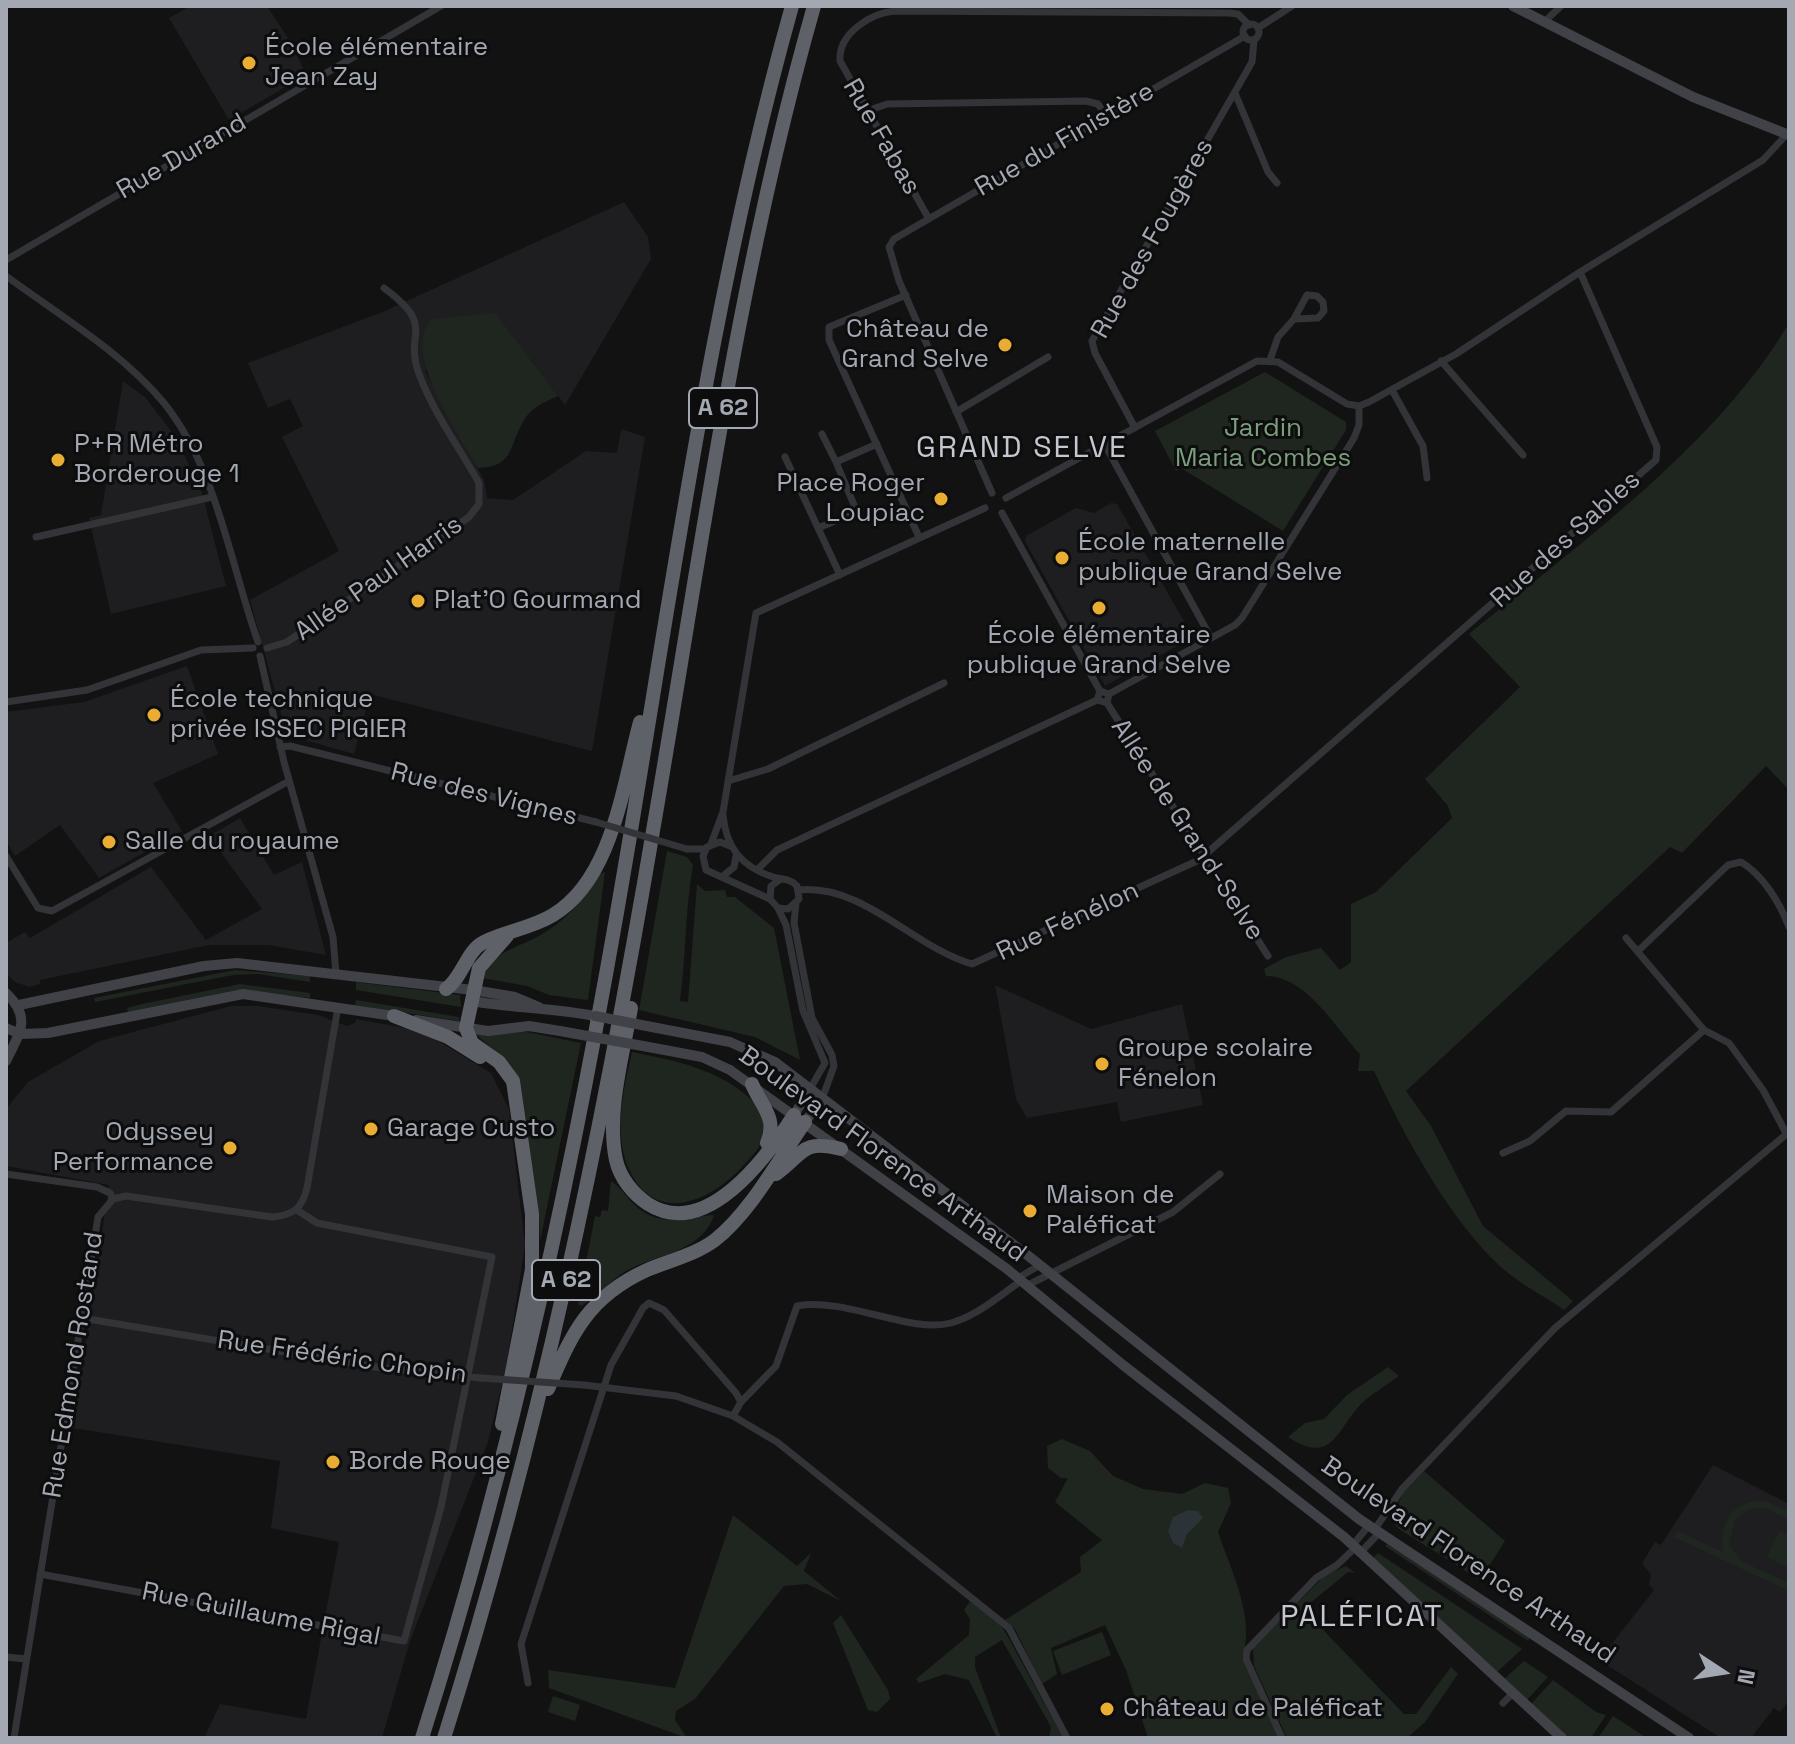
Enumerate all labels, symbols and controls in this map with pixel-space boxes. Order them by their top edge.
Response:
place label: École élémentaire Jean Zay [265,32,488,94]
marker: École élémentaire Jean Zay [240,54,258,72]
street label: Rue Fabas [835,74,927,200]
street label: Rue du Finistère [970,76,1160,204]
street label: Rue Durand [112,107,252,207]
street label: Rue des Fougères [1085,134,1221,344]
place label: Château de Grand Selve [842,314,989,376]
marker: Château de Grand Selve [996,336,1014,354]
road number: A 62 [689,388,757,428]
park label: Jardin Maria Combes [1175,413,1351,474]
place label: P+R Métro Borderouge 1 [74,429,240,490]
district label: GRAND SELVE [916,431,1128,467]
marker: P+R Métro Borderouge 1 [49,451,67,469]
street label: Rue des Sables [1485,465,1647,615]
place label: Place Roger Loupiac [776,468,925,530]
marker: Place Roger Loupiac [932,490,950,508]
street label: Allée Paul Harris [289,510,469,648]
place label: École maternelle publique Grand Selve [1078,527,1342,588]
marker: École maternelle publique Grand Selve [1053,549,1071,567]
place label: Plat'O Gourmand [434,585,641,617]
marker: Plat'O Gourmand [409,592,427,610]
marker: École élémentaire publique Grand Selve [1090,599,1108,617]
place label: École élémentaire publique Grand Selve [967,620,1231,682]
place label: École technique privée ISSEC PIGIER [170,684,407,746]
marker: École technique privée ISSEC PIGIER [145,706,163,724]
street label: Allée de Grand-Selve [1104,713,1270,947]
street label: Rue des Vignes [388,757,580,833]
place label: Salle du royaume [125,826,340,858]
marker: Salle du royaume [100,833,118,851]
street label: Rue Fénélon [992,875,1144,969]
place label: Groupe scolaire Fénelon [1118,1033,1313,1094]
street label: Boulevard Florence Arthaud [732,1040,1032,1270]
marker: Groupe scolaire Fénelon [1093,1055,1111,1073]
place label: Garage Custo [387,1113,555,1145]
place label: Odyssey Performance [53,1117,214,1178]
marker: Garage Custo [362,1120,380,1138]
marker: Odyssey Performance [221,1139,239,1157]
place label: Maison de Paléficat [1046,1180,1174,1242]
marker: Maison de Paléficat [1021,1202,1039,1220]
street label: Rue Edmond Rostand [38,1230,110,1500]
road number: A 62 [532,1260,600,1300]
street label: Rue Frédéric Chopin [215,1325,469,1391]
place label: Borde Rouge [349,1446,511,1478]
street label: Boulevard Florence Arthaud [1315,1451,1621,1671]
marker: Borde Rouge [324,1453,342,1471]
street label: Rue Guillaume Rigal [139,1577,383,1653]
district label: PALÉFICAT [1280,1600,1444,1636]
north arrow [1683,1632,1763,1712]
text: N [1731,1667,1762,1687]
place label: Château de Paléficat [1123,1693,1383,1725]
marker: Château de Paléficat [1098,1700,1116,1718]

